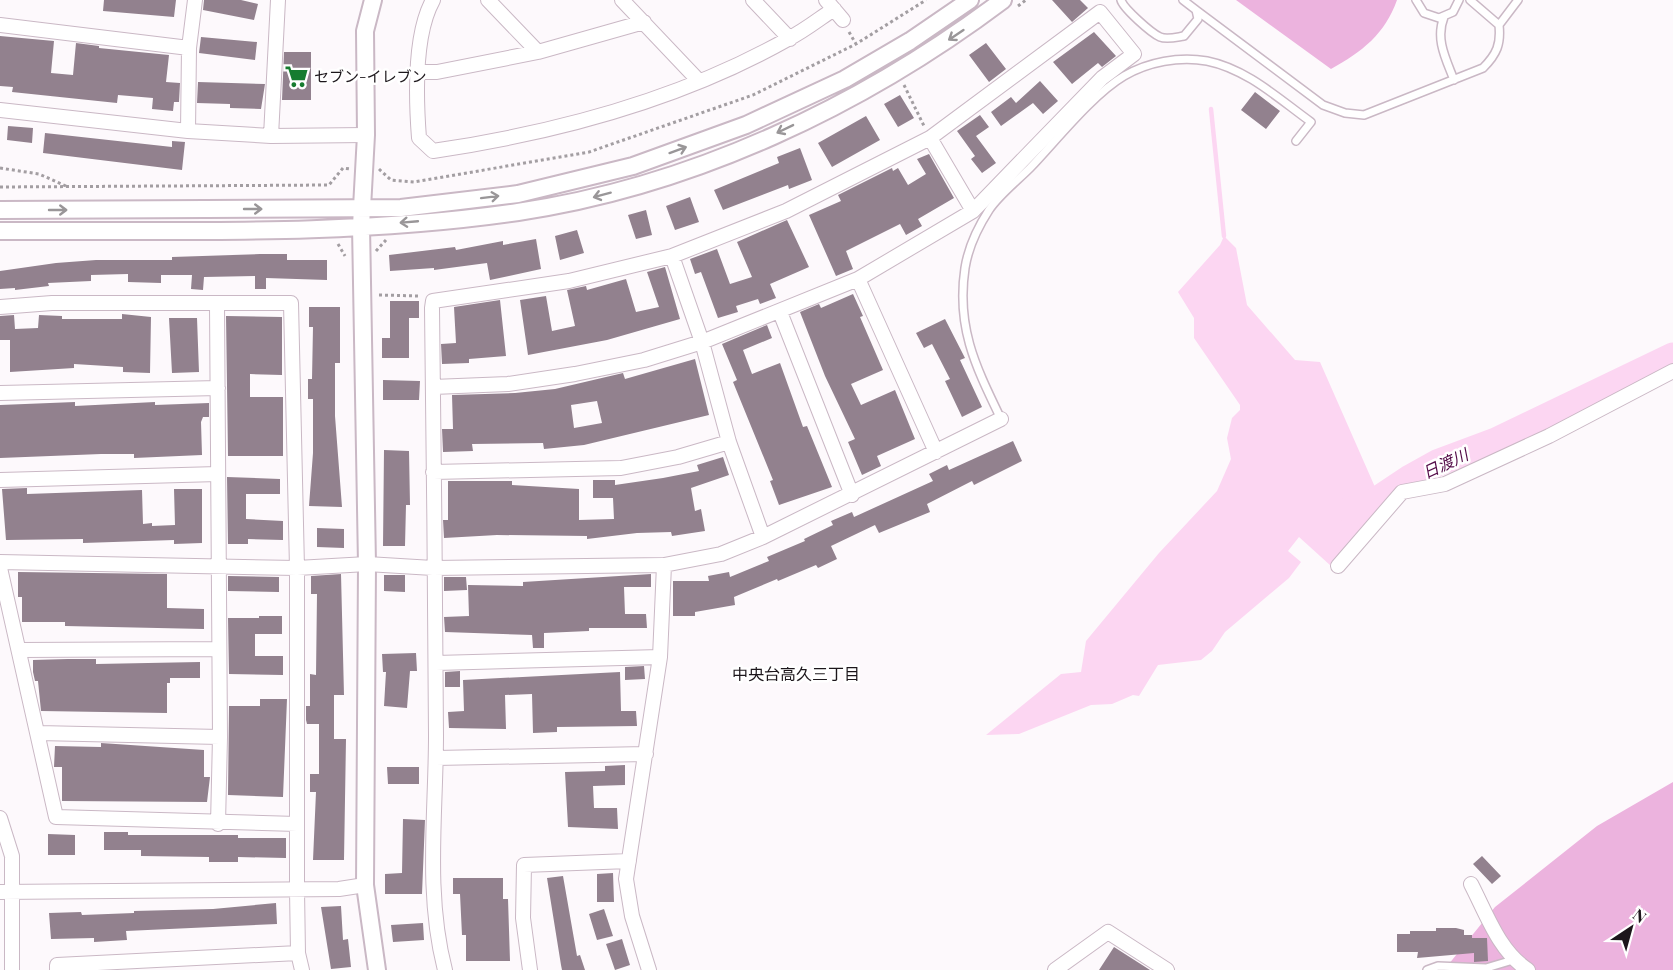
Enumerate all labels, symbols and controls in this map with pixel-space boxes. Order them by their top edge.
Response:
one-way arrow [948,29,964,41]
supermarket icon: セブン-イレブン [283,63,309,89]
place label: セブン-イレブン [314,66,427,86]
one-way arrow [777,124,795,135]
one-way arrow [669,143,687,154]
one-way arrow [593,189,612,201]
one-way arrow [479,192,499,203]
one-way arrow [243,203,263,215]
one-way arrow [48,204,68,216]
one-way arrow [400,217,420,228]
water label: 日渡川 [1419,442,1473,483]
district label: 中央台高久三丁目 [732,663,860,684]
north arrow [1601,898,1661,958]
text: N [1629,904,1651,928]

